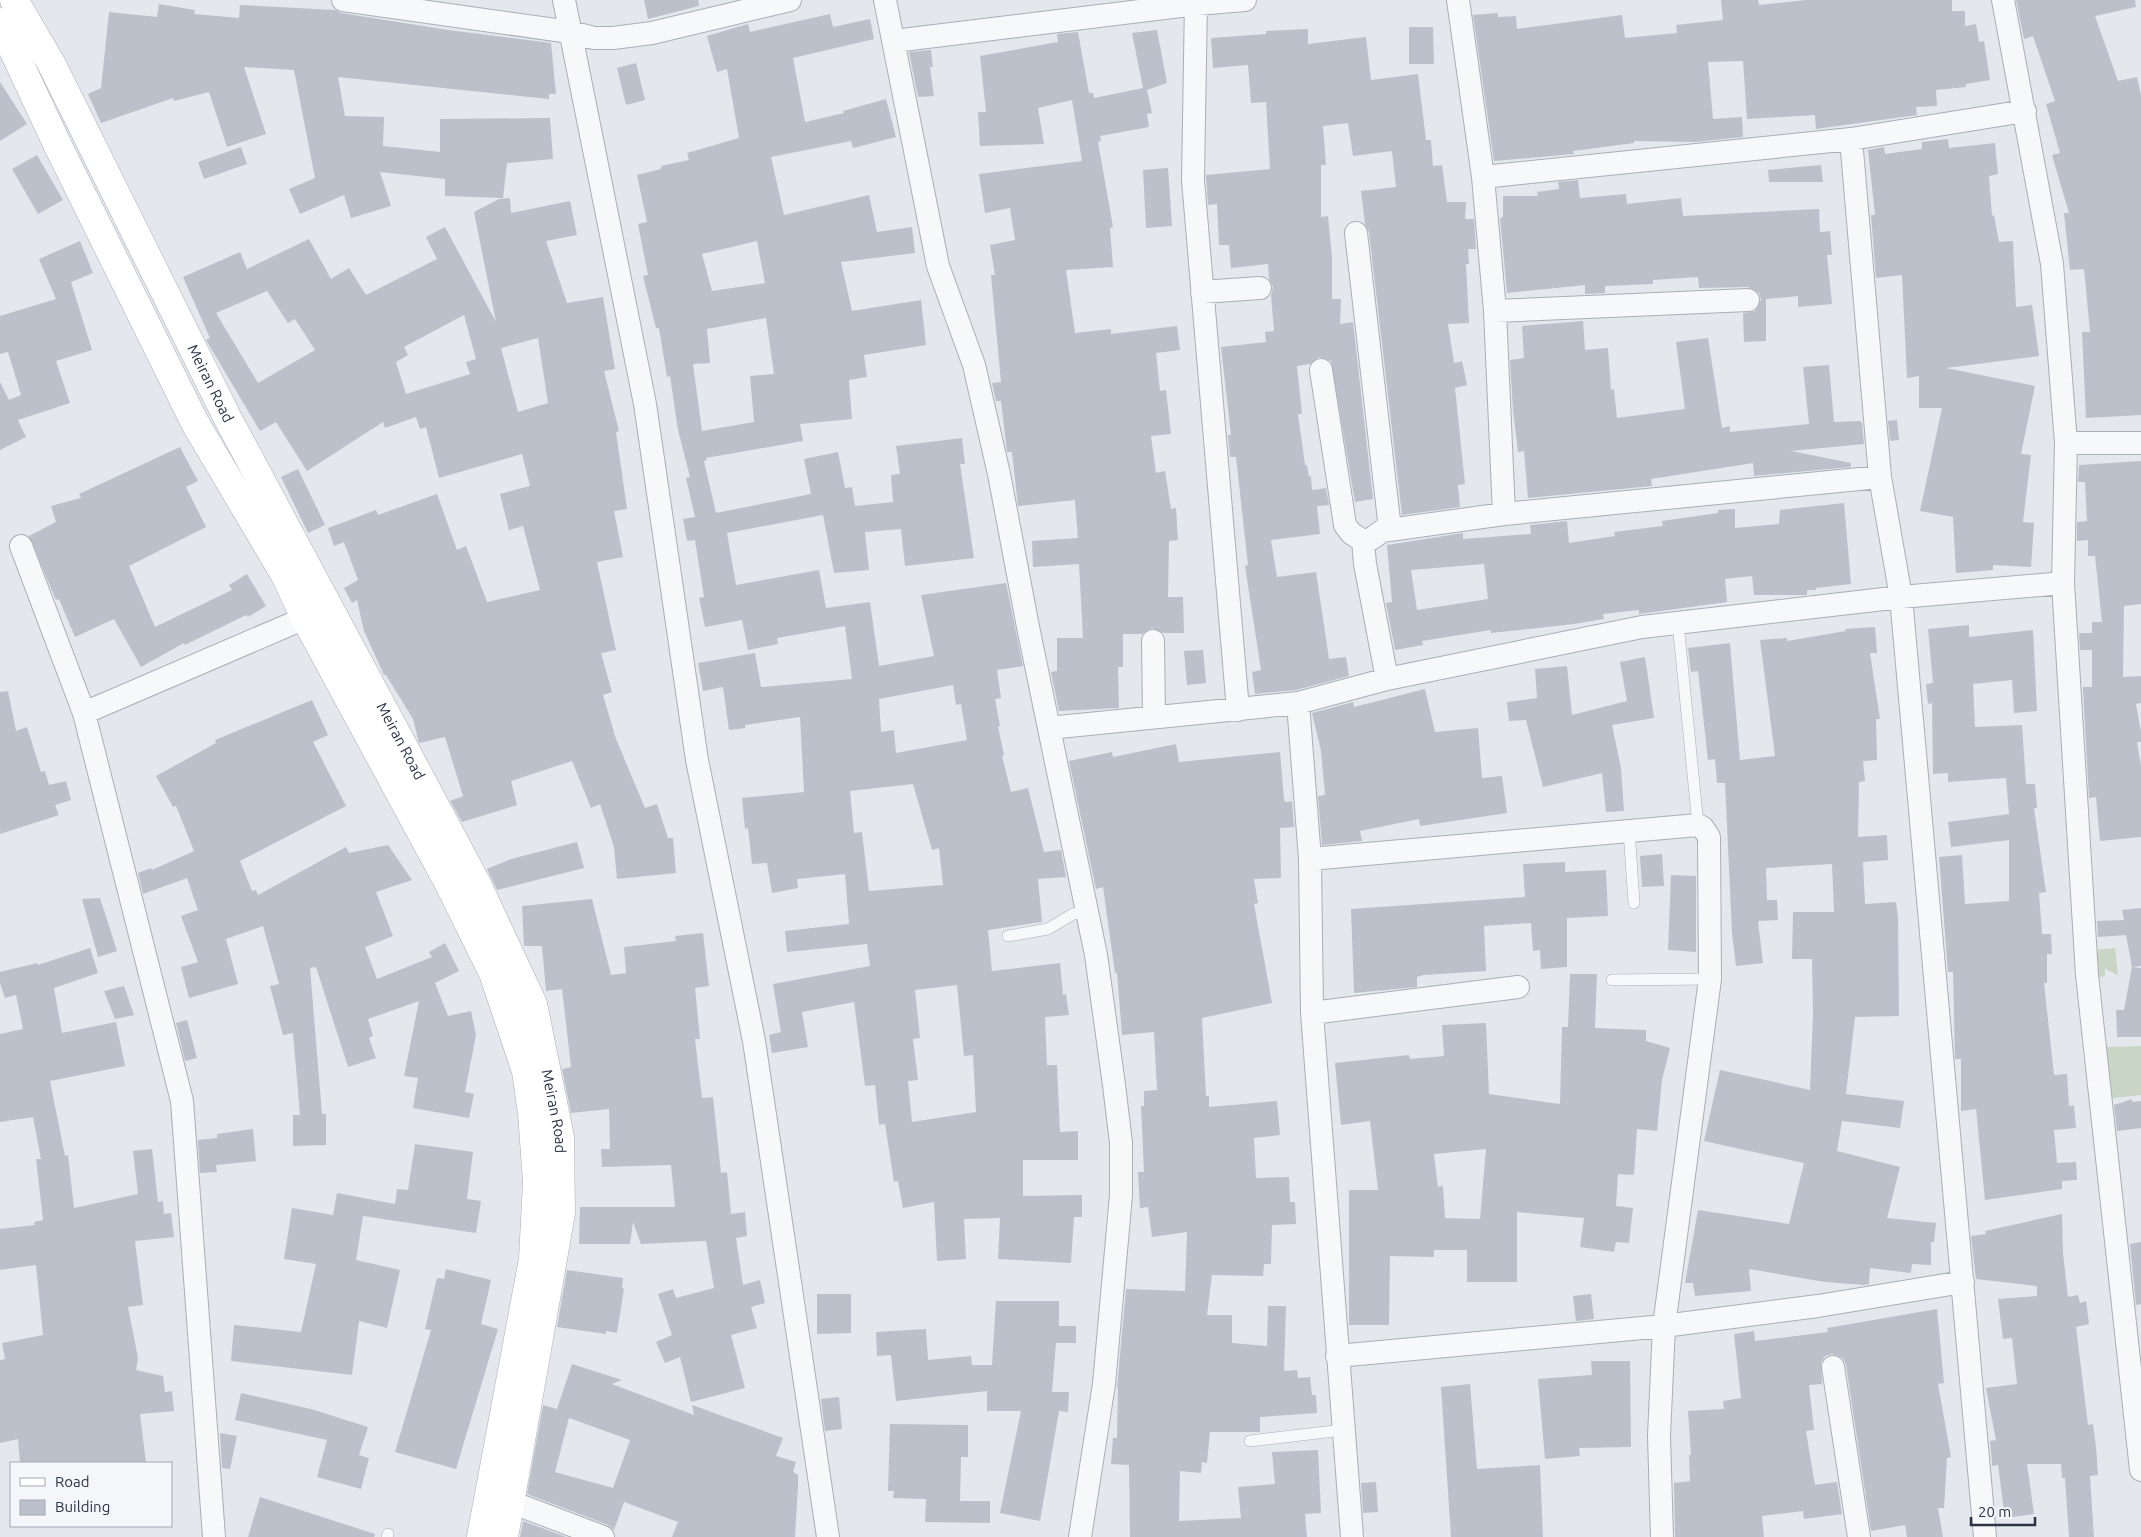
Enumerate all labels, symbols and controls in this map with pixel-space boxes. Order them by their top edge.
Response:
street label: Meiran Road [184,341,237,425]
street label: Meiran Road [373,699,429,782]
street label: Meiran Road [538,1068,569,1153]
legend [10,1462,172,1527]
text: Road [55,1473,90,1490]
scale bar [1971,1494,2035,1526]
text: Building [55,1498,110,1515]
text: 20 m [1978,1503,2011,1520]

